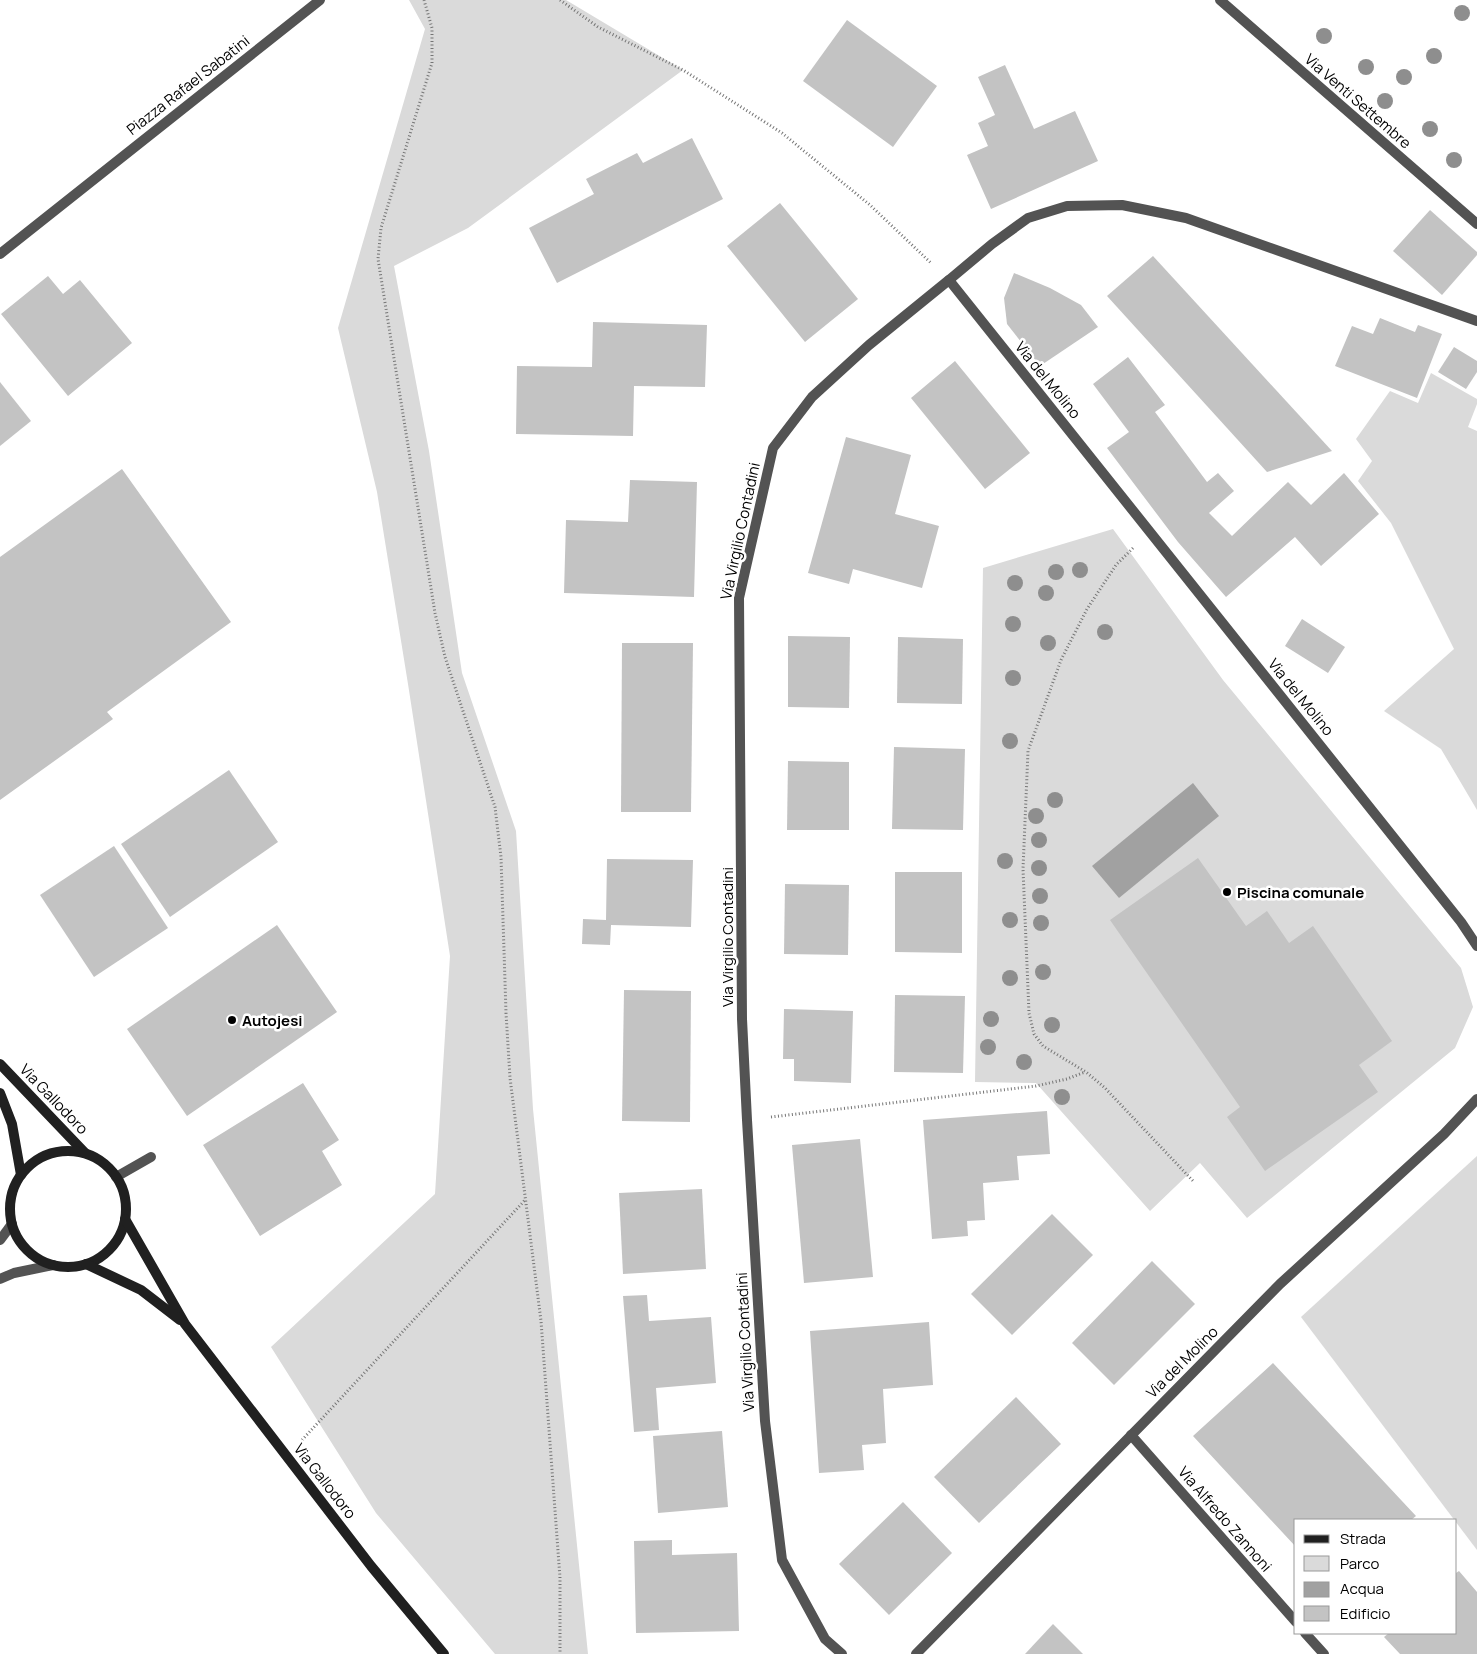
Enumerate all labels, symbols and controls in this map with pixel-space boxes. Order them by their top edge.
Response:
street label: Piazza Rafael Sabatini [122,30,254,140]
street label: Via Venti Settembre [1300,49,1416,153]
street label: Via del Molino [1010,337,1086,423]
street label: Via Virgilio Contadini [715,460,765,602]
street label: Via del Molino [1263,654,1339,740]
street label: Via Virgilio Contadini [717,867,738,1007]
place label: Piscina comunale [1237,882,1364,903]
marker: Piscina comunale [1221,886,1233,898]
place label: Autojesi [242,1010,302,1031]
marker: Autojesi [226,1014,238,1026]
street label: Via Gallodoro [15,1059,93,1139]
street label: Via Virgilio Contadini [731,1272,759,1412]
street label: Via del Molino [1141,1321,1223,1403]
street label: Via Gallodoro [289,1439,361,1523]
street label: Via Alfredo Zannoni [1173,1462,1277,1576]
legend [1294,1519,1457,1634]
text: Strada [1340,1528,1386,1549]
text: Parco [1340,1553,1379,1574]
text: Acqua [1340,1578,1384,1599]
text: Edificio [1340,1603,1391,1624]

